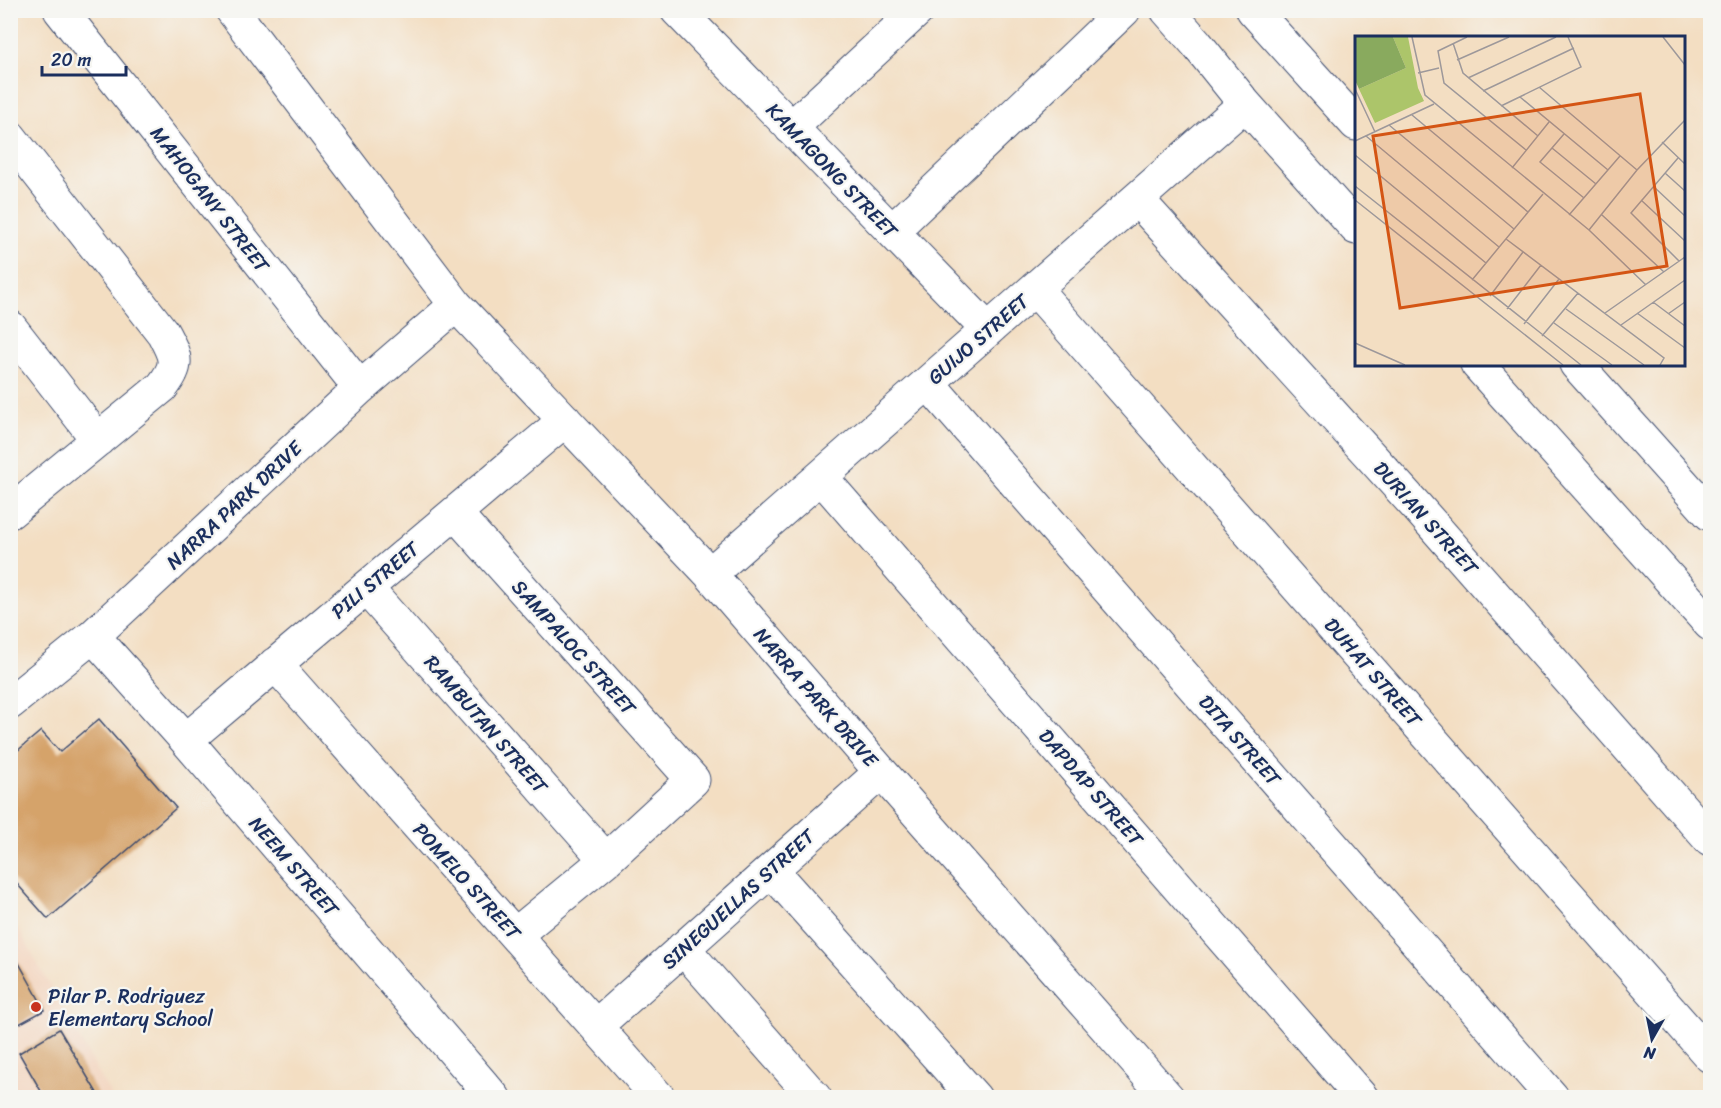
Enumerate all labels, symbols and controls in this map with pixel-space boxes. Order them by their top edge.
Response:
inset map [1355,36,1685,366]
scale bar [42,39,126,77]
text: 20 m [51,44,91,76]
street label: KAMAGONG STREET [757,94,907,247]
street label: MAHOGANY STREET [141,118,279,281]
street label: GUIJO STREET [920,284,1038,394]
street label: NARRA PARK DRIVE [158,431,312,579]
street label: DURIAN STREET [1364,453,1488,585]
street label: PILI STREET [323,532,428,628]
street label: SAMPALOC STREET [503,571,645,724]
street label: DUHAT STREET [1315,610,1432,737]
street label: NARRA PARK DRIVE [744,619,888,777]
street label: RAMBUTAN STREET [415,647,557,803]
street label: DITA STREET [1190,686,1290,795]
street label: DAPDAP STREET [1029,721,1153,855]
street label: NEEM STREET [240,808,348,926]
street label: POMELO STREET [404,814,531,950]
street label: SINEGUELLAS STREET [653,819,825,979]
place label: Pilar P. Rodriguez Elementary School [48,979,213,1037]
marker: Pilar P. Rodriguez Elementary School [29,1000,43,1014]
north arrow [1622,1009,1682,1069]
text: N [1641,1038,1658,1069]

